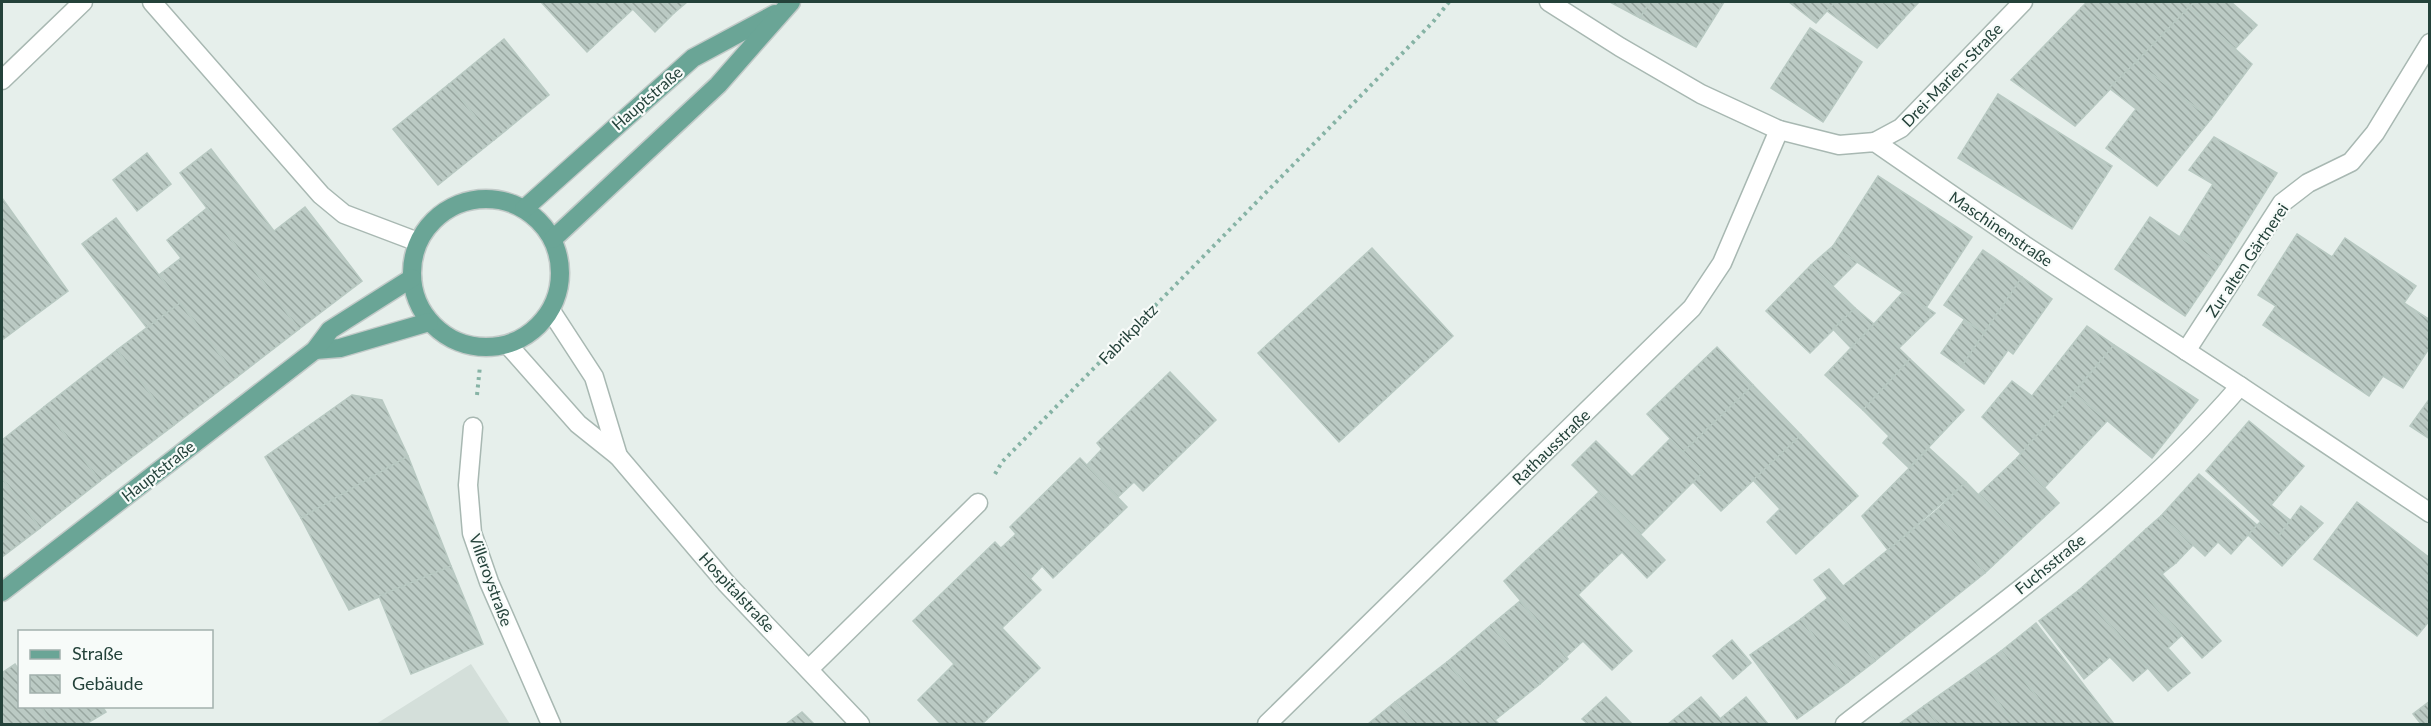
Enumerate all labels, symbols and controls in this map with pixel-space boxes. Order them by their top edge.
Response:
street label: Drei-Marien-Straße [1897,19,2006,130]
street label: Hauptstraße [607,62,686,133]
street label: Maschinenstraße [1946,187,2056,270]
street label: Zur alten Gärtnerei [2202,199,2292,320]
street label: Fabrikplatz [1094,300,1161,368]
street label: Rathausstraße [1508,405,1593,488]
street label: Hauptstraße [117,436,198,505]
street label: Fuchsstraße [2011,530,2089,598]
street label: Villeroystraße [466,531,517,629]
street label: Hospitalstraße [696,548,779,636]
legend [18,630,213,708]
text: Straße [72,642,123,664]
text: Gebäude [72,672,143,694]

